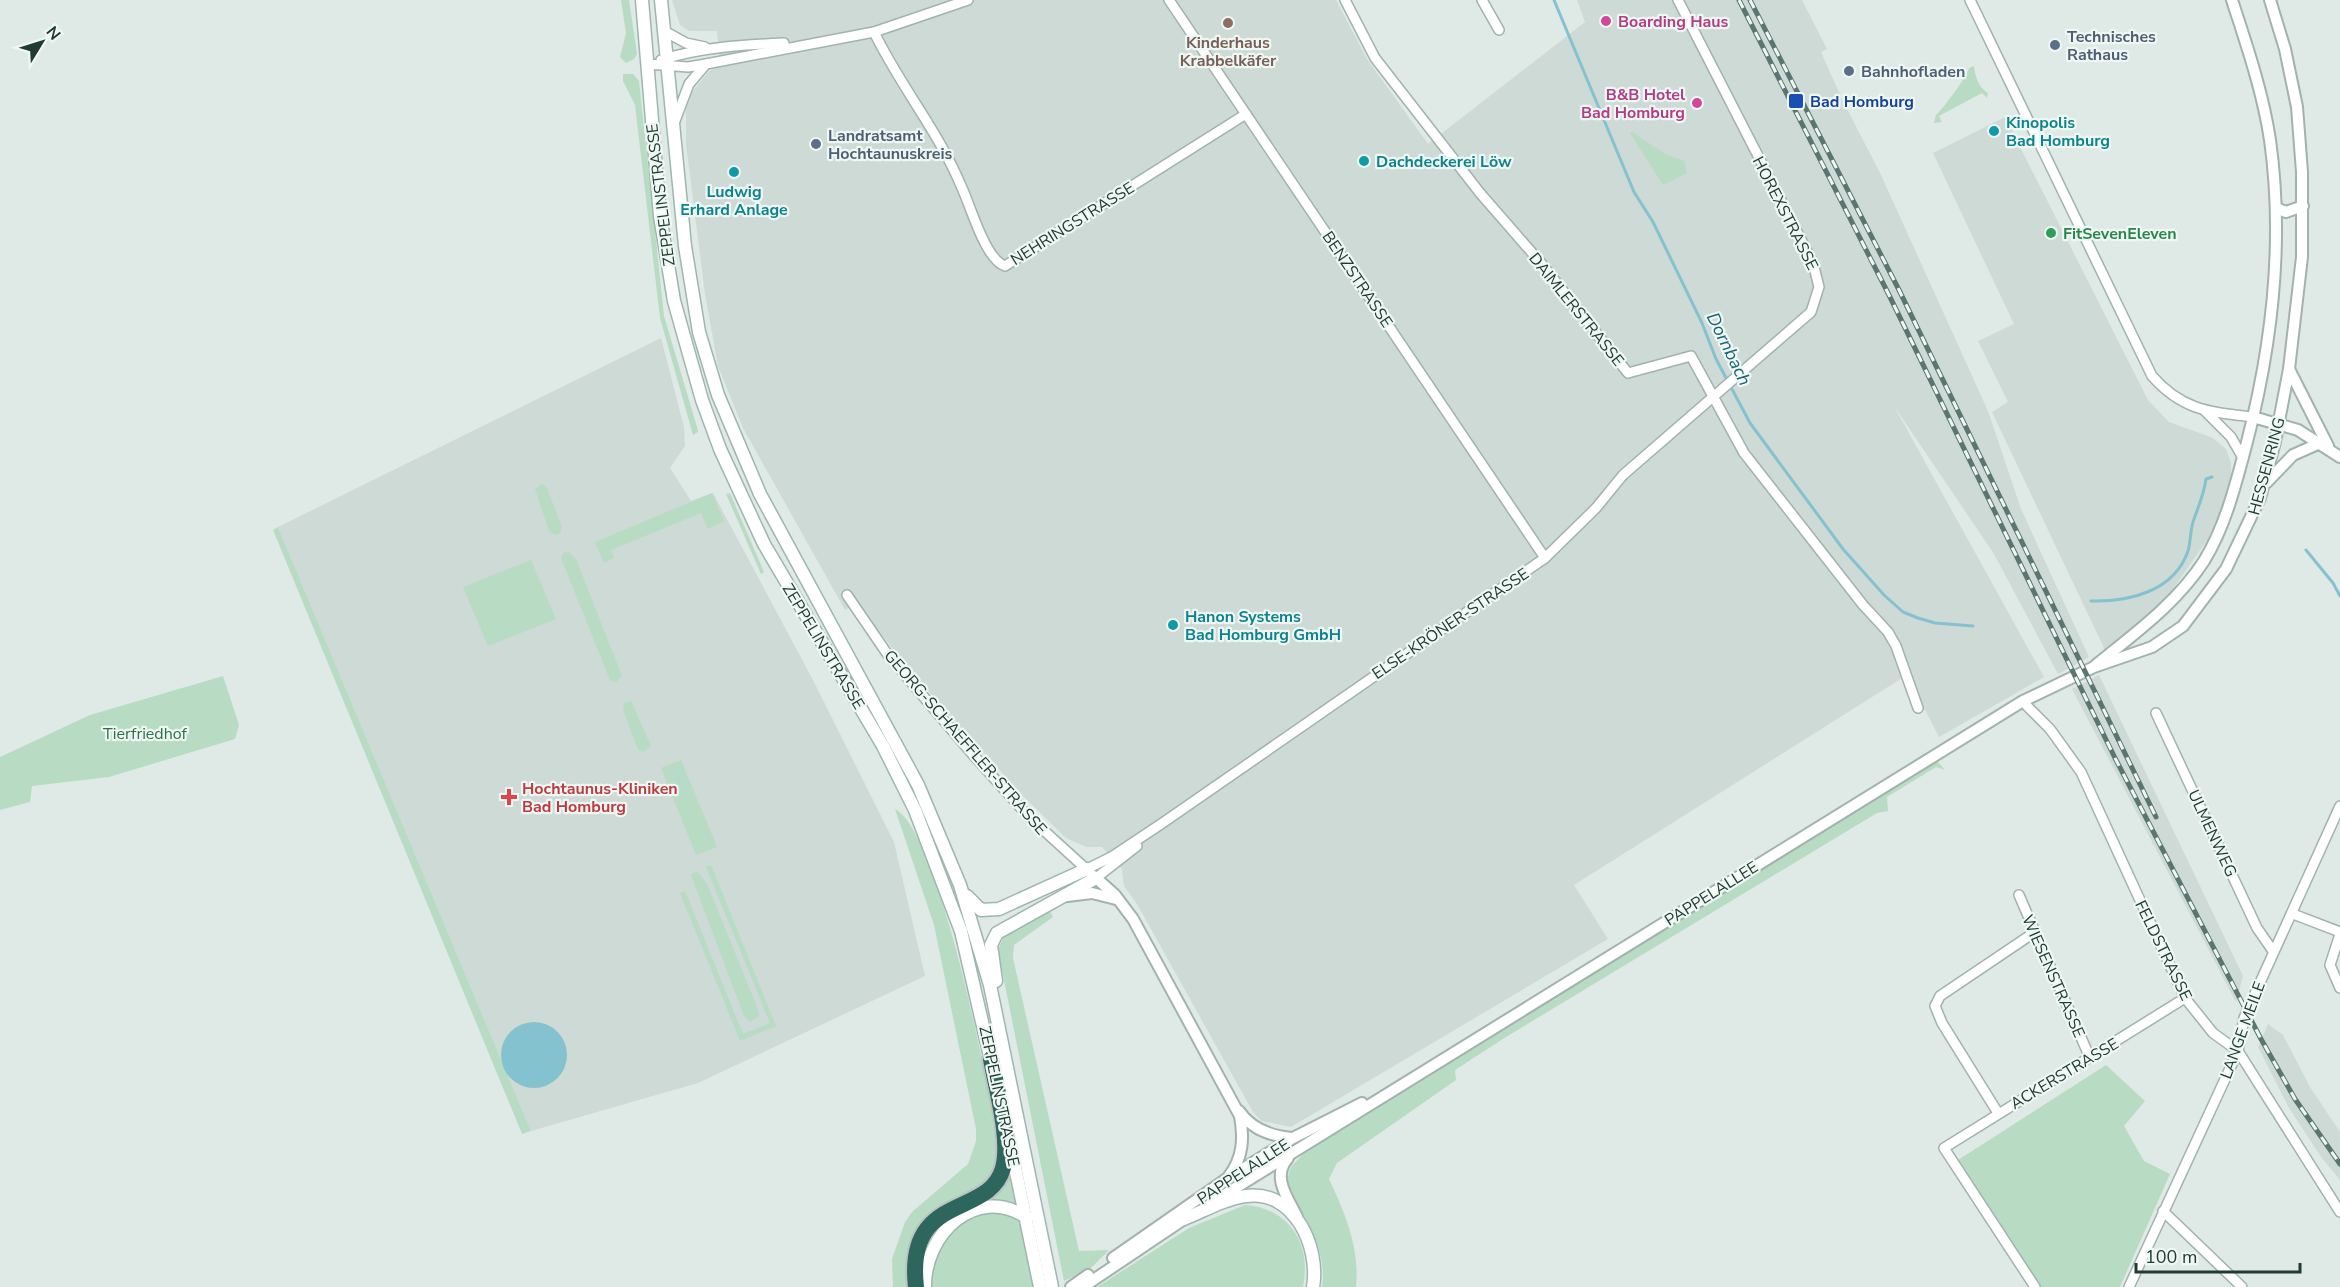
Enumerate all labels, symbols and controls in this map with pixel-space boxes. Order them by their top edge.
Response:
place label: Boarding Haus [1618,11,1729,33]
north arrow [12,12,72,72]
marker: Boarding Haus [1599,14,1613,28]
marker: Kinderhaus Krabbelkäfer [1221,16,1235,30]
text: N [41,22,65,45]
place label: Technisches Rathaus [2067,26,2156,66]
place label: Kinderhaus Krabbelkäfer [1180,32,1277,72]
marker: Technisches Rathaus [2048,38,2062,52]
place label: Bahnhofladen [1861,61,1965,83]
marker: Bahnhofladen [1842,64,1856,78]
place label: B&B Hotel Bad Homburg [1581,84,1685,124]
place label: Bad Homburg [1810,91,1914,113]
marker: Bad Homburg [1787,92,1805,110]
marker: B&B Hotel Bad Homburg [1690,96,1704,110]
place label: Kinopolis Bad Homburg [2006,112,2110,152]
street label: ZEPPELINSTRASSE [641,122,681,267]
marker: Kinopolis Bad Homburg [1987,124,2001,138]
place label: Landratsamt Hochtaunuskreis [828,125,953,165]
marker: Landratsamt Hochtaunuskreis [809,137,823,151]
place label: Dachdeckerei Löw [1376,151,1512,173]
street label: HOREXSTRASSE [1747,153,1823,274]
marker: Dachdeckerei Löw [1357,154,1371,168]
marker: Ludwig Erhard Anlage [727,165,741,179]
street label: NEHRINGSTRASSE [1007,177,1139,271]
place label: Ludwig Erhard Anlage [680,181,788,221]
place label: FitSevenEleven [2063,223,2177,245]
marker: FitSevenEleven [2044,226,2058,240]
street label: BENZSTRASSE [1317,227,1398,332]
street label: DAIMLERSTRASSE [1524,248,1629,371]
water label: Dornbach [1701,308,1757,390]
street label: HESSENRING [2243,415,2291,518]
street label: ELSE-KRÖNER-STRASSE [1368,563,1533,685]
street label: ZEPPELINSTRASSE [777,579,869,714]
place label: Hanon Systems Bad Homburg GmbH [1185,606,1341,646]
marker: Hanon Systems Bad Homburg GmbH [1166,618,1180,632]
street label: GEORG-SCHAEFFLER-STRASSE [879,645,1052,840]
park label: Tierfriedhof [103,723,188,745]
place label: Hochtaunus-Kliniken Bad Homburg [522,778,678,818]
street label: ULMENWEG [2182,786,2242,881]
marker: Hochtaunus-Kliniken Bad Homburg [500,788,518,806]
street label: PAPPELALLEE [1661,856,1762,931]
street label: FELDSTRASSE [2129,897,2197,1004]
street label: WIESENSTRASSE [2016,912,2090,1041]
street label: LANGE MEILE [2215,979,2271,1082]
street label: ZEPPELINSTRASSE [973,1024,1025,1169]
street label: ACKERSTRASSE [2006,1033,2123,1115]
street label: PAPPELALLEE [1193,1134,1294,1210]
scale bar [2136,1236,2300,1274]
text: 100 m [2145,1245,2197,1269]

